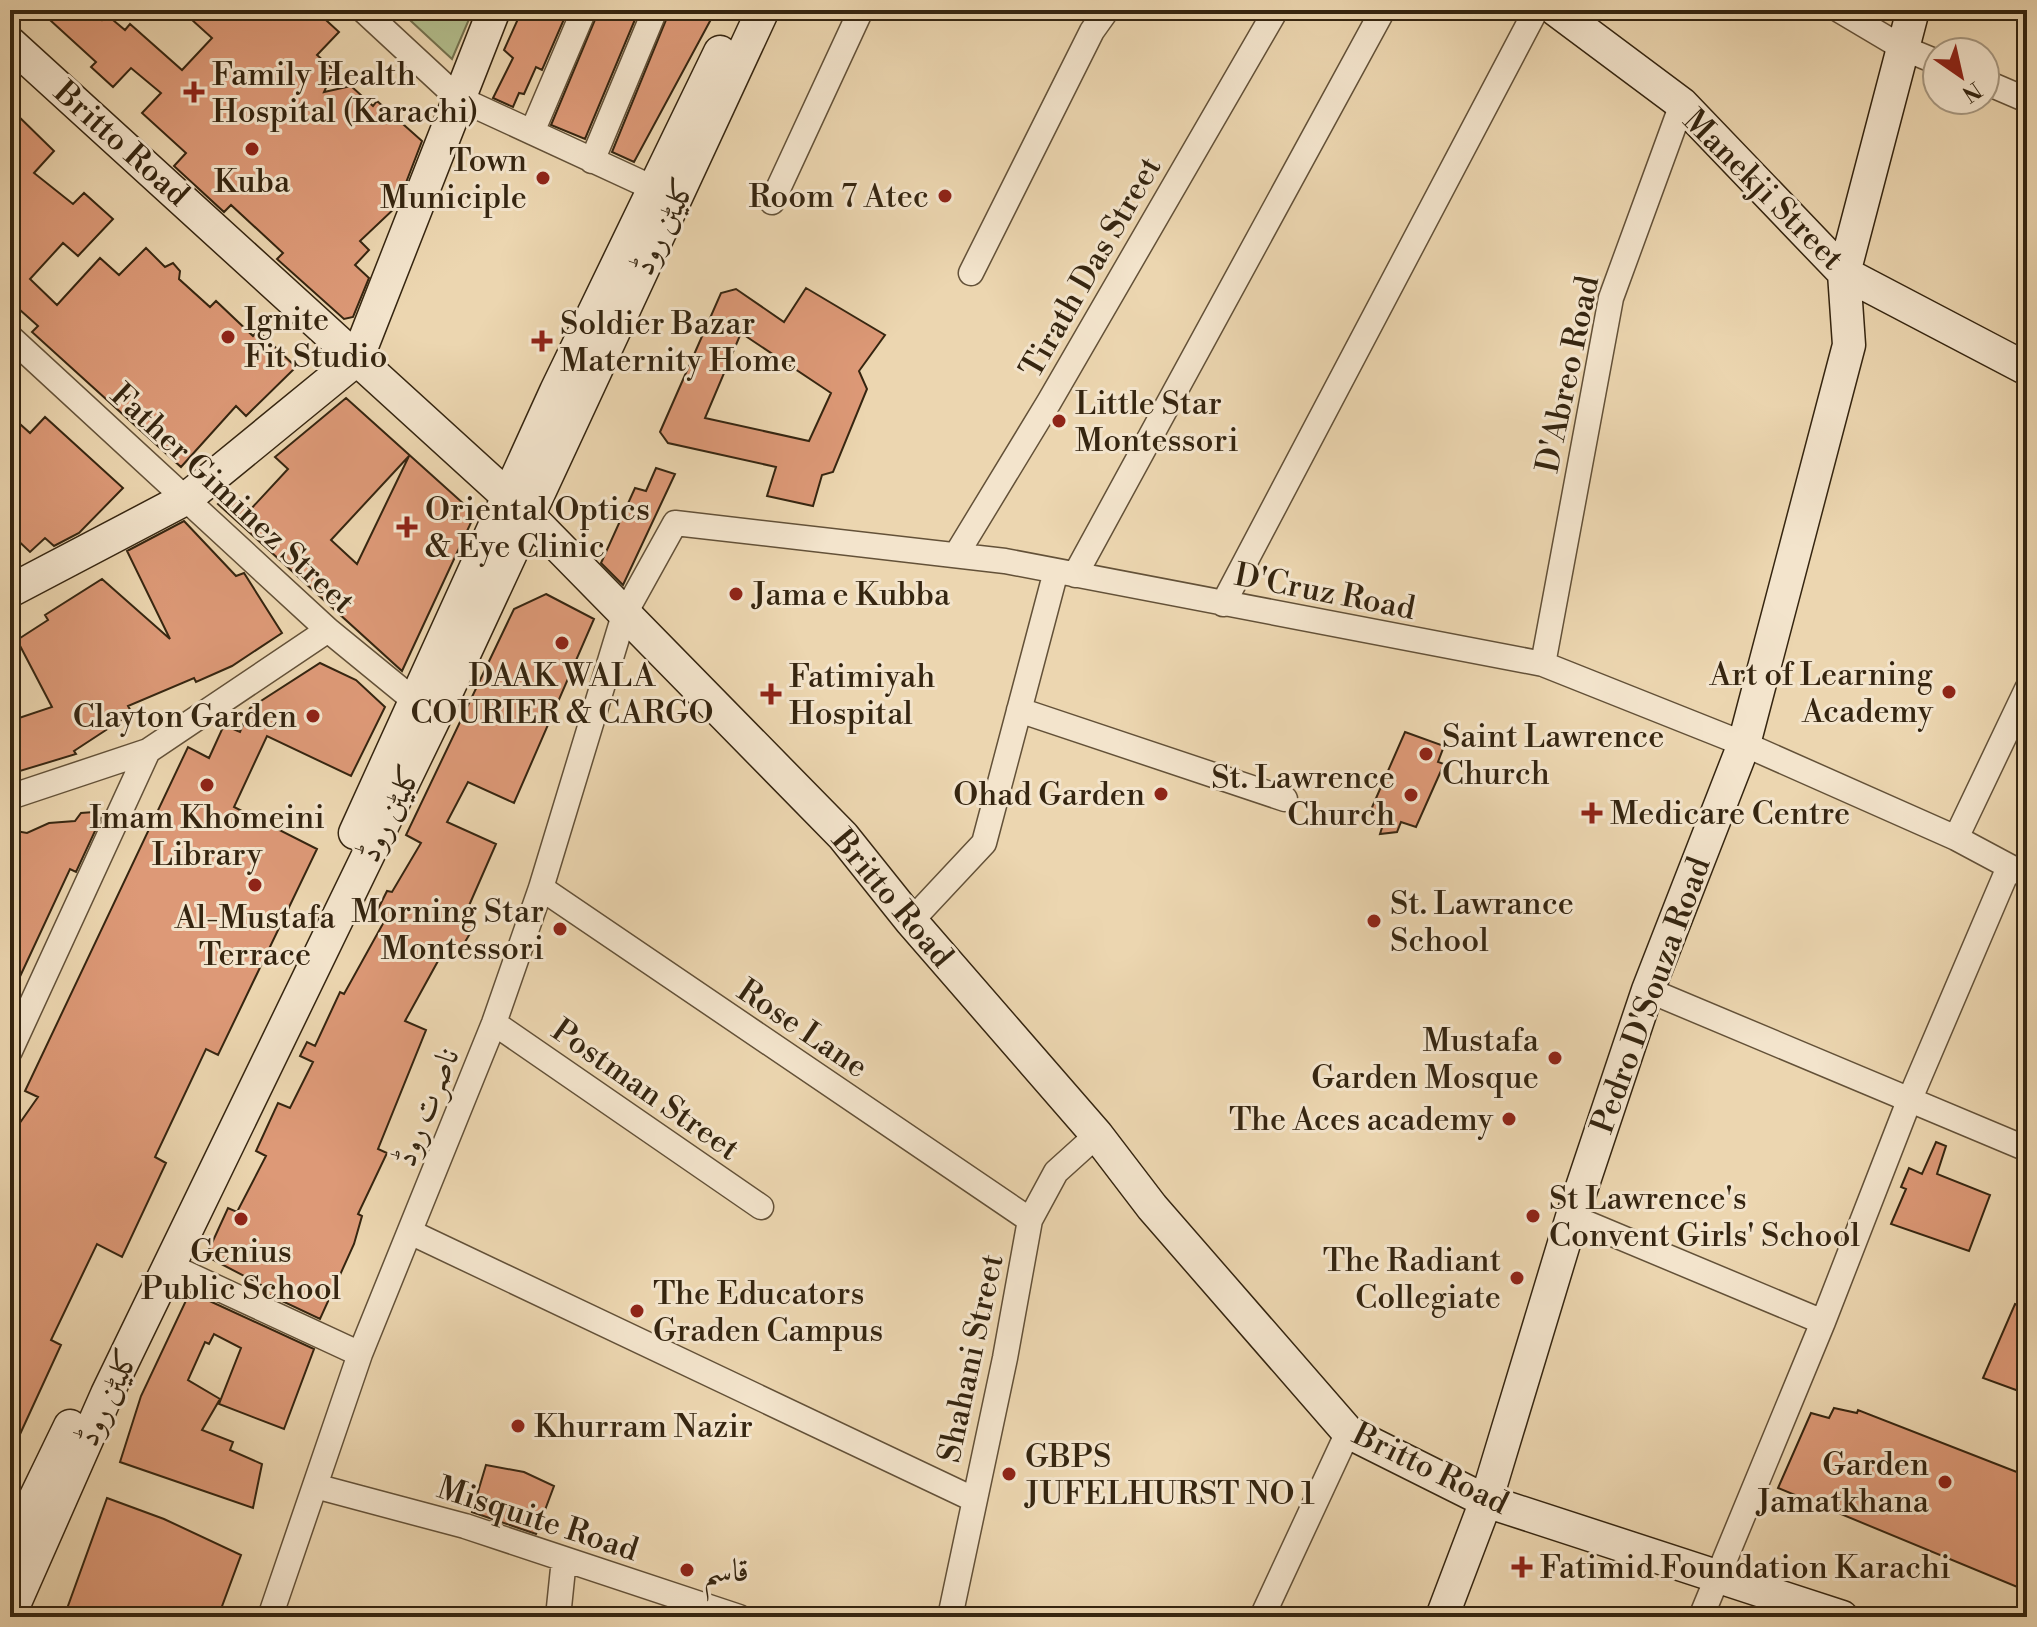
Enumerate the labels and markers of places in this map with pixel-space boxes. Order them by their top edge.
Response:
place label: Family Health Hospital (Karachi) [212,55,478,132]
marker: Family Health Hospital (Karachi) [183,81,205,103]
marker: Kuba [243,140,261,158]
place label: Town Municiple [380,141,527,218]
place label: Kuba [214,162,291,202]
marker: Town Municiple [534,169,552,187]
place label: Room 7 Atec [748,177,929,217]
marker: Room 7 Atec [936,187,954,205]
place label: Ignite Fit Studio [244,300,387,377]
place label: Soldier Bazar Maternity Home [560,304,797,381]
marker: Ignite Fit Studio [219,328,237,346]
marker: Soldier Bazar Maternity Home [531,330,553,352]
place label: Little Star Montessori [1075,384,1239,461]
marker: Little Star Montessori [1050,412,1068,430]
place label: Oriental Optics & Eye Clinic [425,490,650,567]
marker: Oriental Optics & Eye Clinic [396,516,418,538]
place label: Jama e Kubba [751,575,951,615]
marker: Jama e Kubba [727,585,745,603]
marker: DAAK WALA COURIER & CARGO [553,634,571,652]
place label: Art of Learning Academy [1709,655,1933,732]
place label: DAAK WALA COURIER & CARGO [410,656,714,733]
place label: Fatimiyah Hospital [789,657,935,734]
marker: Fatimiyah Hospital [760,683,782,705]
marker: Art of Learning Academy [1940,683,1958,701]
place label: Clayton Garden [73,697,297,737]
marker: Clayton Garden [304,707,322,725]
place label: Saint Lawrence Church [1442,717,1664,794]
marker: Saint Lawrence Church [1417,745,1435,763]
place label: St. Lawrence Church [1211,758,1395,835]
place label: Ohad Garden [953,775,1145,815]
marker: Imam Khomeini Library [198,776,216,794]
marker: Ohad Garden [1152,785,1170,803]
marker: St. Lawrence Church [1402,786,1420,804]
place label: Medicare Centre [1610,794,1850,834]
place label: Imam Khomeini Library [89,798,325,875]
marker: Medicare Centre [1581,802,1603,824]
marker: Al-Mustafa Terrace [246,876,264,894]
place label: St. Lawrance School [1390,884,1574,961]
place label: Morning Star Montessori [351,892,544,969]
place label: Al-Mustafa Terrace [174,898,336,975]
marker: St. Lawrance School [1365,912,1383,930]
marker: Morning Star Montessori [551,920,569,938]
place label: Mustafa Garden Mosque [1311,1021,1540,1098]
marker: Mustafa Garden Mosque [1546,1049,1564,1067]
place label: The Aces academy [1229,1100,1493,1140]
marker: The Aces academy [1500,1110,1518,1128]
place label: St Lawrence's Convent Girls' School [1549,1179,1860,1256]
marker: St Lawrence's Convent Girls' School [1524,1207,1542,1225]
marker: Genius Public School [232,1210,250,1228]
place label: Genius Public School [141,1232,342,1309]
place label: The Radiant Collegiate [1323,1241,1501,1318]
marker: The Radiant Collegiate [1508,1269,1526,1287]
place label: The Educators Graden Campus [653,1274,883,1351]
marker: The Educators Graden Campus [628,1302,646,1320]
place label: Khurram Nazir [534,1407,753,1447]
marker: Khurram Nazir [509,1417,527,1435]
place label: GBPS JUFELHURST NO 1 [1024,1437,1315,1514]
place label: Garden Jamatkhana [1755,1445,1930,1522]
marker: GBPS JUFELHURST NO 1 [1000,1465,1018,1483]
marker: Garden Jamatkhana [1936,1473,1954,1491]
place label: Fatimid Foundation Karachi [1540,1548,1951,1588]
place label: قاسم [703,1551,749,1602]
marker: Fatimid Foundation Karachi [1511,1556,1533,1578]
marker: قاسم [678,1561,696,1579]

